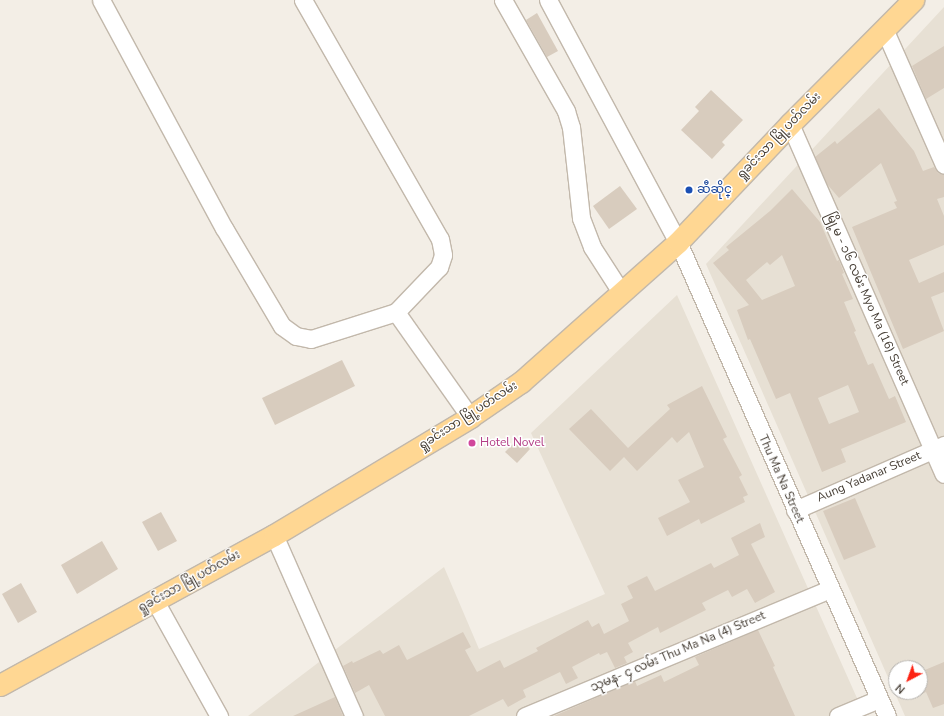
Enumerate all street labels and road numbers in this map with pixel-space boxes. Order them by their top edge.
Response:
street label: ရှုခင်းသာ မြို့ပတ်လမ်း [734,90,824,182]
street label: မြို့မ - ၁၆ လမ်း Myo Ma (16) Street [822,210,912,388]
street label: ရှုခင်းသာ မြို့ပတ်လမ်း [416,379,520,453]
street label: Thu Ma Na Street [755,433,807,525]
street label: Aung Yadanar Street [815,449,923,505]
street label: ရှုခင်းသာ မြို့ပတ်လမ်း [135,548,243,616]
street label: သုမန- ၄ လမ်း Thu Ma Na (4) Street [588,609,768,695]

